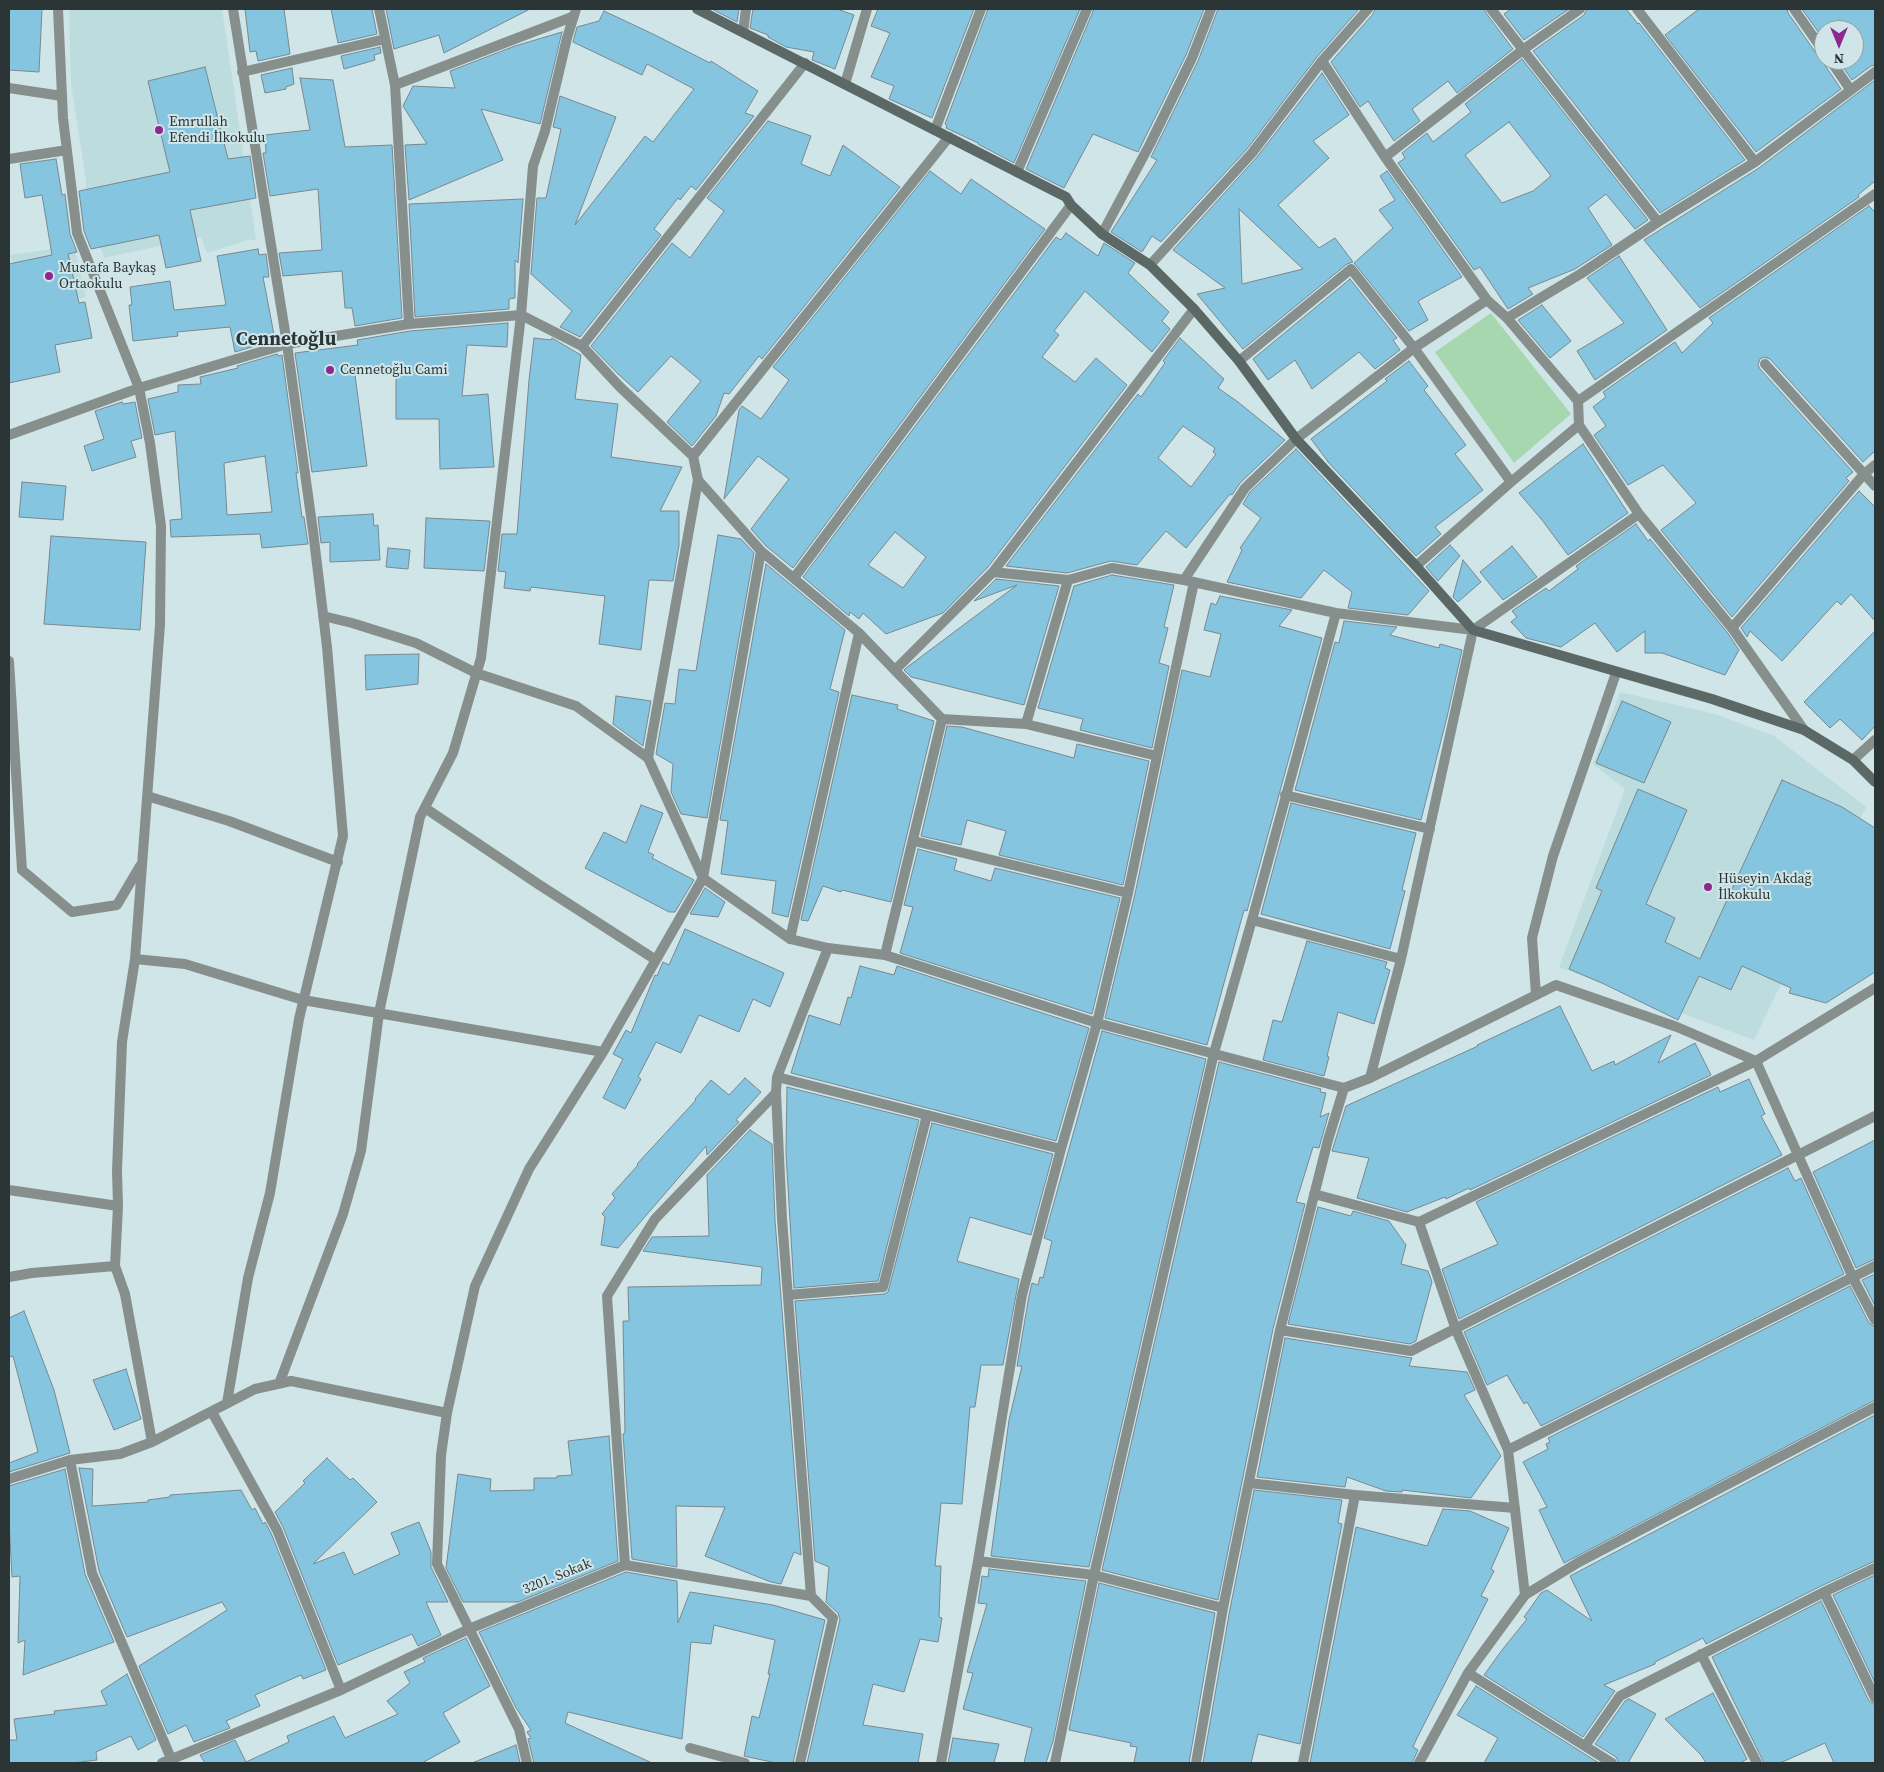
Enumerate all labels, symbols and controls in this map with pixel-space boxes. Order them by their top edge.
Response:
north arrow [1814,20,1864,70]
text: N [1834,49,1844,69]
place label: Emrullah Efendi İlkokulu [169,114,265,146]
marker: Emrullah Efendi İlkokulu [153,124,165,136]
place label: Mustafa Baykaş Ortaokulu [59,260,156,292]
marker: Mustafa Baykaş Ortaokulu [43,270,55,282]
district label: Cennetoğlu [236,329,336,351]
place label: Cennetoğlu Cami [340,362,448,378]
marker: Cennetoğlu Cami [324,364,336,376]
place label: Hüseyin Akdağ İlkokulu [1718,871,1812,904]
marker: Hüseyin Akdağ İlkokulu [1702,881,1714,893]
street label: 3201. Sokak [520,1556,594,1598]

